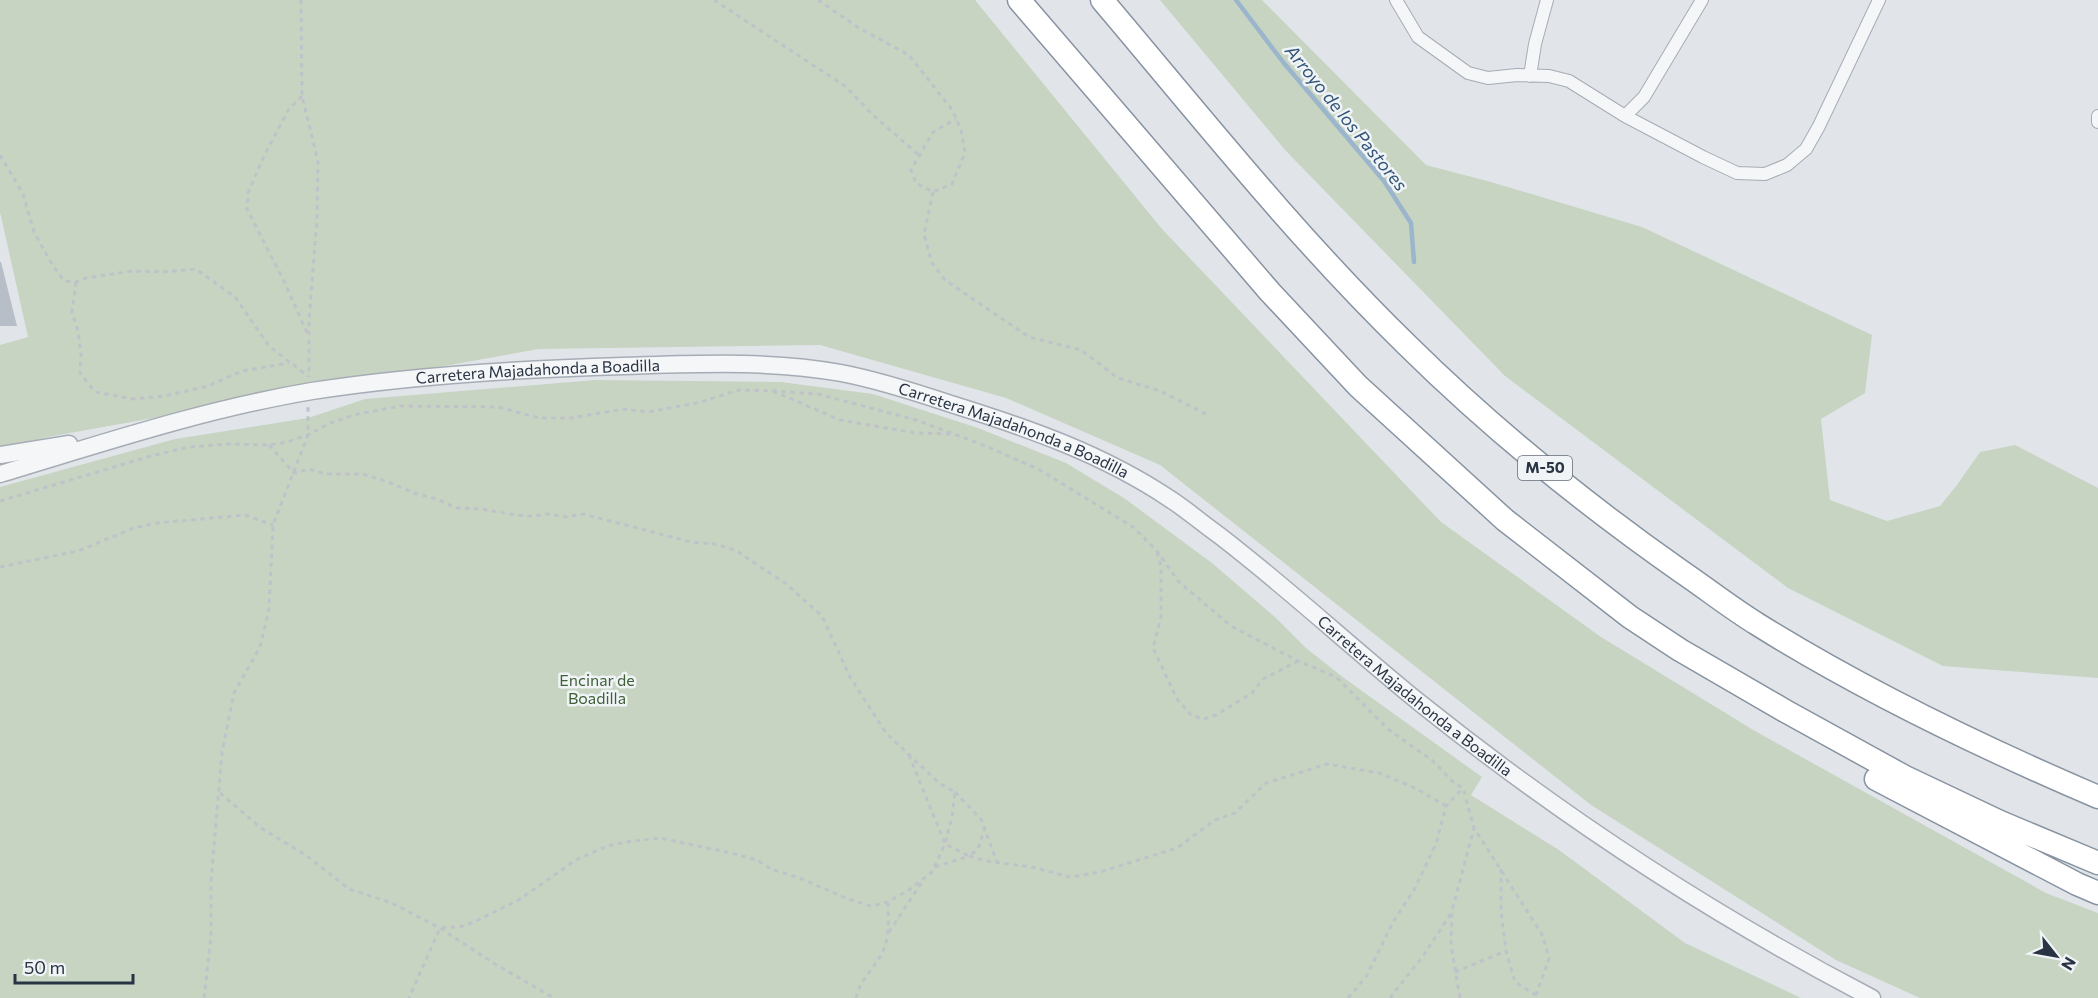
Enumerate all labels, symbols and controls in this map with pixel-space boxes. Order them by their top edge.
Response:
water label: Arroyo de los Pastores [1280,39,1412,195]
street label: Carretera Majadahonda a Boadilla [415,355,660,387]
street label: Carretera Majadahonda a Boadilla [896,378,1132,481]
road number: M-50 [1518,456,1572,480]
street label: Carretera Majadahonda a Boadilla [1314,611,1516,780]
park label: Encinar de Boadilla [559,670,635,707]
north arrow [2026,926,2086,986]
scale bar [15,947,134,985]
text: N [2058,954,2081,974]
text: 50 m [24,956,65,978]

